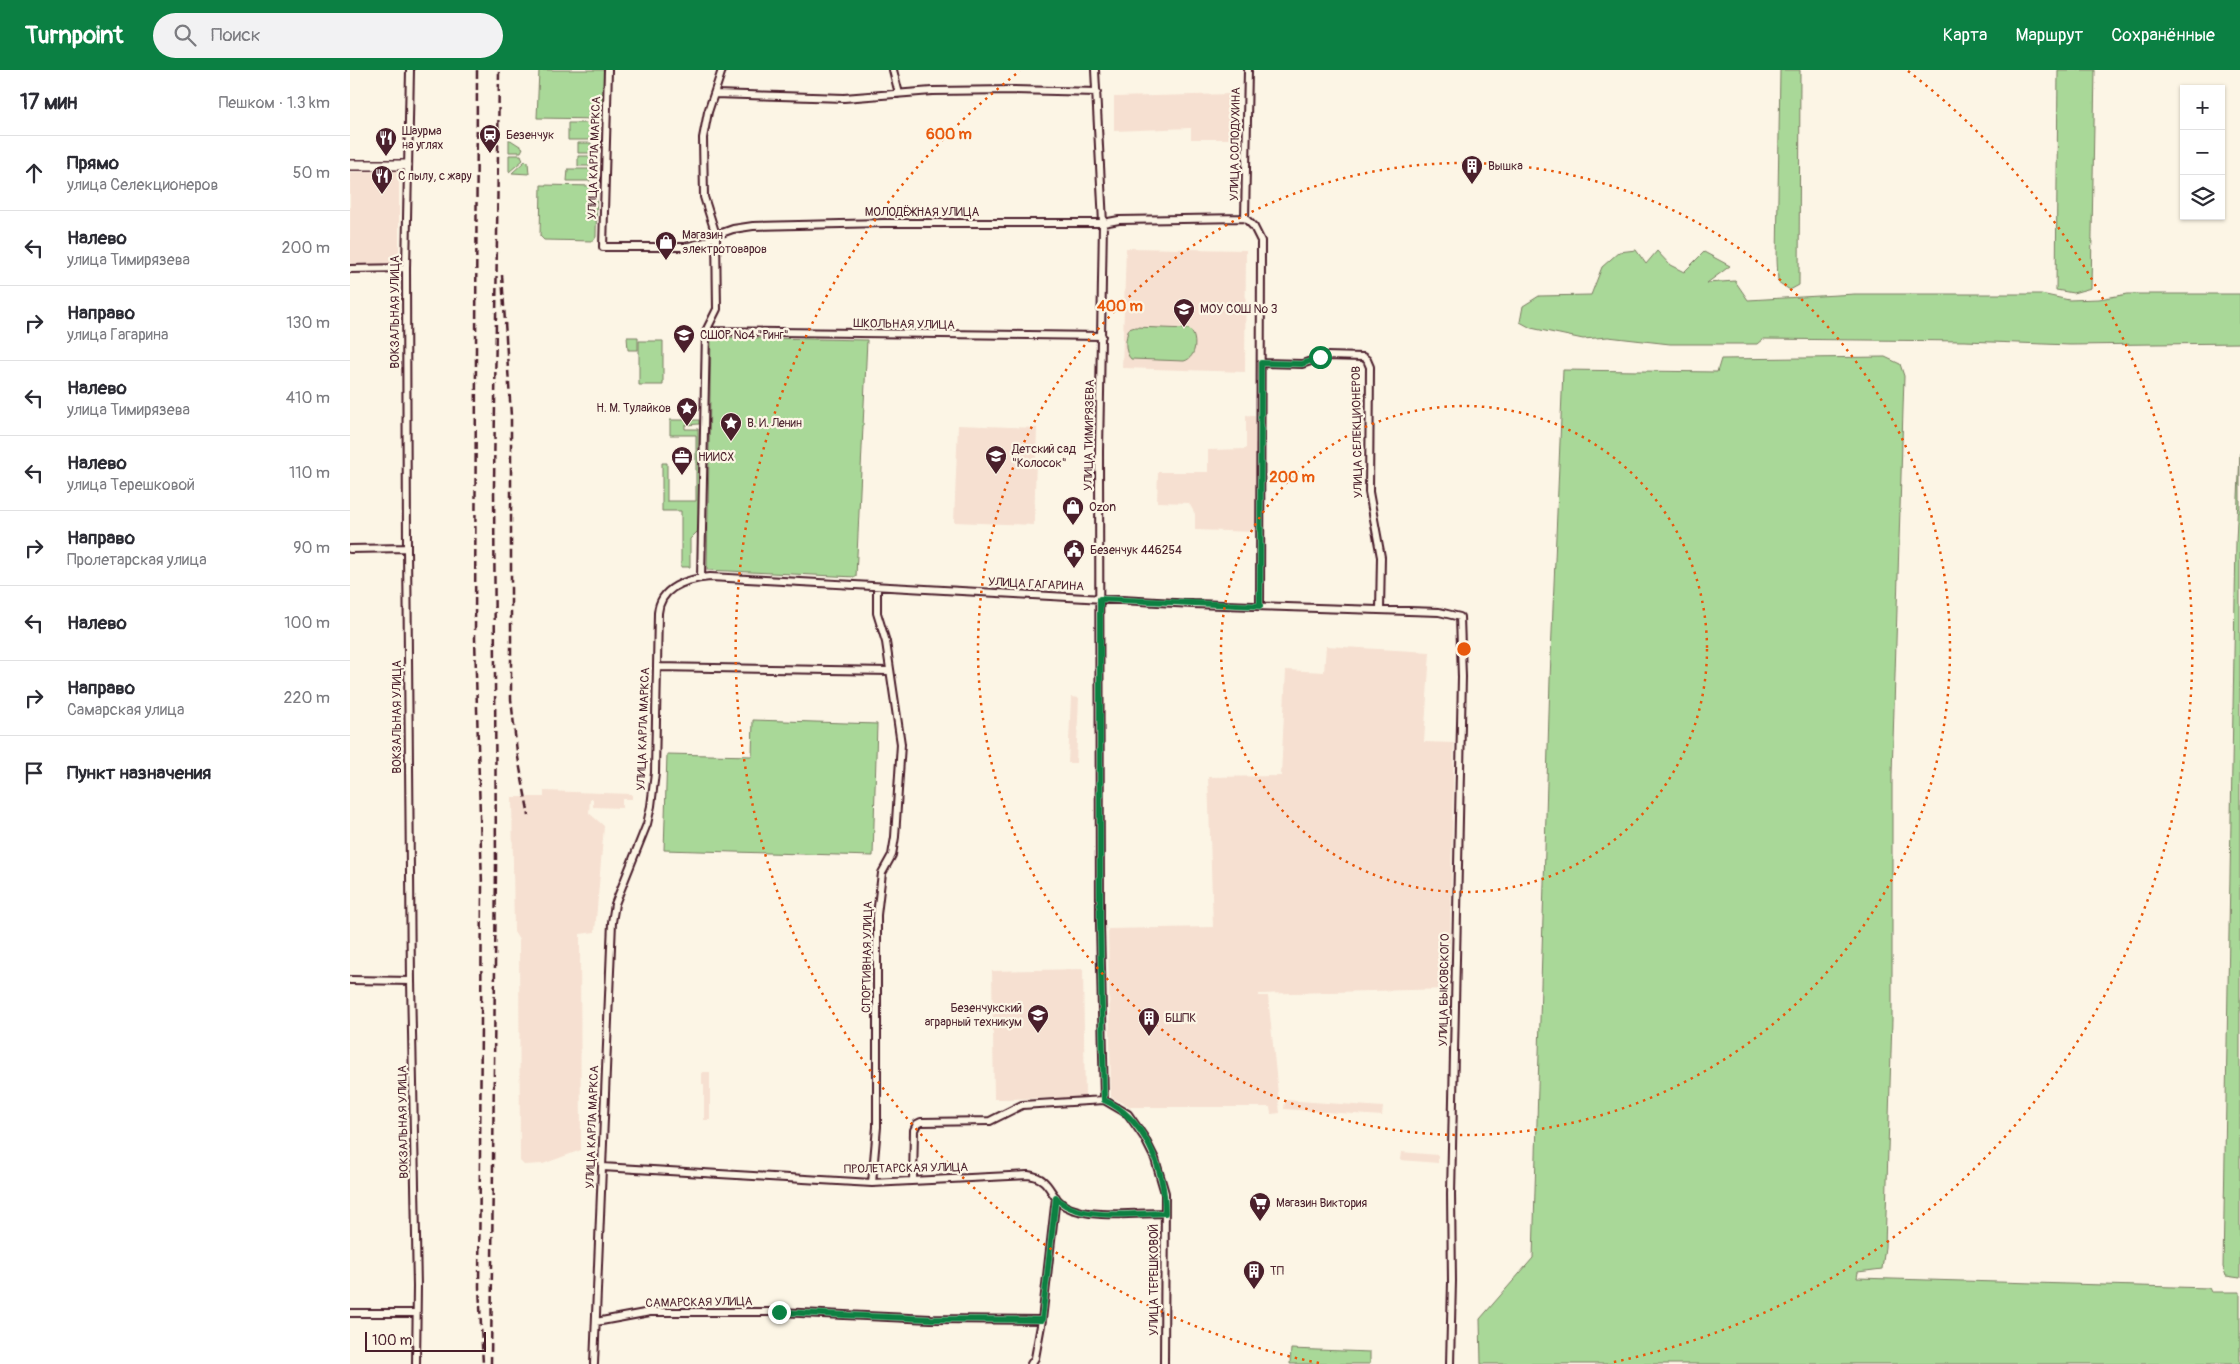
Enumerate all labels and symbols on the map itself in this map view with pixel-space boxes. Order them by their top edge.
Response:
street label: УЛИЦА СОЛОДУХИНА [1227,87,1244,201]
street label: УЛИЦА КАРЛА МАРКСА [585,96,604,220]
station icon: Безенчук [478,123,502,154]
place label: Шаурма на углях [402,124,443,153]
text: 600 m [926,125,972,144]
restaurant icon: Шаурма на углях [374,126,398,157]
place label: Безенчук [506,128,554,143]
building icon: Вышка [1460,154,1484,185]
place label: Вышка [1488,159,1523,174]
restaurant icon: С пылу, с жару [370,164,394,195]
place label: С пылу, с жару [398,169,472,184]
street label: МОЛОДЁЖНАЯ УЛИЦА [865,204,979,220]
place label: Магазин электротоваров [682,228,767,257]
shop icon: Магазин электротоваров [654,230,678,261]
street label: ВОКЗАЛЬНАЯ УЛИЦА [388,255,403,369]
text: 400 m [1097,297,1143,316]
school or university icon: МОУ СОШ № 3 [1172,297,1196,328]
place label: МОУ СОШ № 3 [1200,302,1278,317]
street label: ШКОЛЬНАЯ УЛИЦА [853,316,955,333]
school or university icon: СШОР №4 "Ринг" [672,323,696,354]
place label: СШОР №4 "Ринг" [700,328,789,343]
route start [1309,346,1332,369]
street label: УЛИЦА СЕЛЕКЦИОНЕРОВ [1349,366,1366,498]
street label: УЛИЦА ТИМИРЯЗЕВА [1081,379,1098,491]
place icon: Н. М. Тулайков [675,396,699,427]
place label: Н. М. Тулайков [596,401,671,416]
place icon: В. И. Ленин [719,411,743,442]
place label: В. И. Ленин [747,416,802,431]
place label: Детский сад "Колосок" [1011,442,1077,471]
school or university icon: Детский сад "Колосок" [984,444,1008,475]
office icon: НИИСХ [670,445,694,476]
place label: НИИСХ [698,450,734,465]
text: 200 m [1269,468,1315,487]
shop icon: Ozon [1061,495,1085,526]
place label: Ozon [1089,500,1116,515]
public building icon: Безенчук 446254 [1062,538,1086,569]
place label: Безенчук 446254 [1090,543,1182,558]
street label: УЛИЦА ГАГАРИНА [988,574,1085,595]
centre of rings [1455,640,1473,658]
street label: ВОКЗАЛЬНАЯ УЛИЦА [390,660,405,774]
street label: УЛИЦА КАРЛА МАРКСА [634,667,653,791]
street label: СПОРТИВНАЯ УЛИЦА [859,901,876,1013]
street label: УЛИЦА БЫКОВСКОГО [1436,933,1453,1047]
place label: Безенчукский аграрный техникум [925,1001,1022,1030]
school or university icon: Безенчукский аграрный техникум [1026,1003,1050,1034]
building icon: БШПК [1137,1006,1161,1037]
place label: БШПК [1165,1011,1196,1026]
street label: ВОКЗАЛЬНАЯ УЛИЦА [395,1065,412,1179]
street label: УЛИЦА КАРЛА МАРКСА [583,1065,602,1189]
street label: ПРОЛЕТАРСКАЯ УЛИЦА [844,1160,968,1177]
supermarket icon: Магазин Виктория [1248,1191,1272,1222]
place label: Магазин Виктория [1276,1196,1367,1211]
street label: УЛИЦА ТЕРЕШКОВОЙ [1147,1224,1162,1336]
building icon: ТП [1242,1259,1266,1290]
place label: ТП [1270,1264,1284,1279]
street label: САМАРСКАЯ УЛИЦА [645,1294,753,1311]
route end [768,1301,791,1324]
scale bar [365,1329,486,1352]

